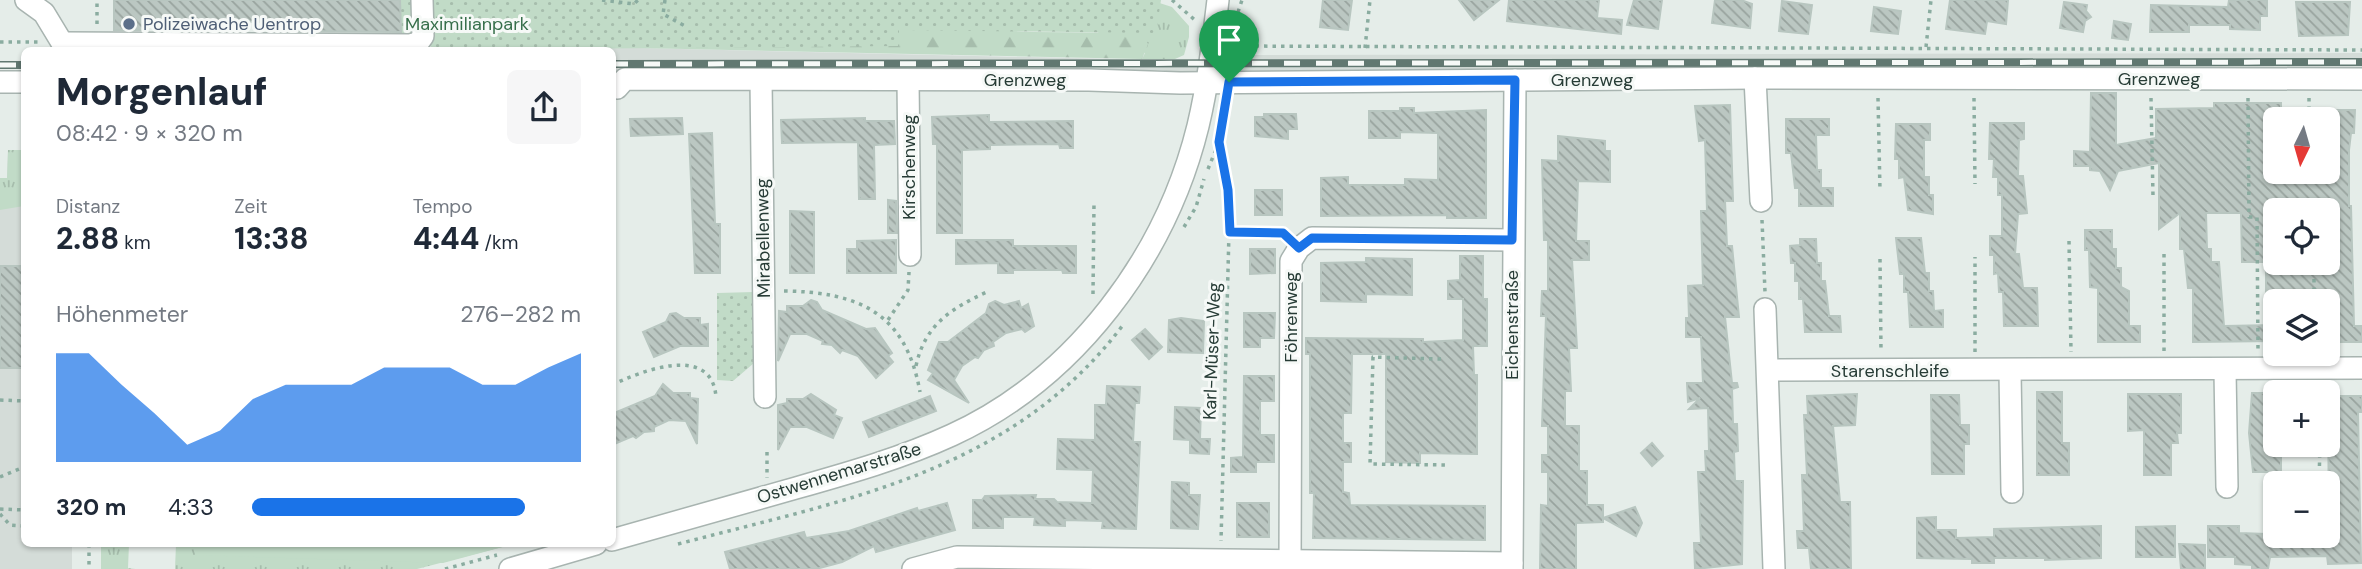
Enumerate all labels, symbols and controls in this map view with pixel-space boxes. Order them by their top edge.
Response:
pin [1199,10,1259,82]
place label: Polizeiwache Uentrop [143,12,321,36]
park label: Maximilianpark [405,12,529,36]
marker: Polizeiwache Uentrop [121,16,137,32]
icon: arrive [1210,21,1248,59]
text: Morgenlauf [56,67,267,117]
street label: Grenzweg [2118,67,2200,91]
street label: Grenzweg [984,68,1066,92]
street label: Grenzweg [1551,68,1633,92]
button: share [507,70,581,144]
north arrow [2263,107,2340,184]
map controls [2263,107,2340,548]
street label: Kirschenweg [897,114,921,220]
text: 08:42 · 9 × 320 m [56,118,243,148]
street label: Mirabellenweg [750,178,776,298]
text: Distanz [56,194,120,219]
text: Zeit [234,194,267,219]
text: Tempo [413,194,473,219]
button: locate [2263,198,2340,275]
text: 2.88 [56,219,119,258]
text: 13:38 [234,219,309,258]
text: 4:44 [413,219,479,258]
text: km [119,230,151,255]
text: /km [479,230,518,255]
street label: Eichenstraße [1500,270,1524,380]
street label: Föhrenweg [1279,272,1303,362]
street label: Karl-Müser-Weg [1198,282,1226,420]
button: layers [2263,289,2340,366]
text: Höhenmeter [56,299,188,329]
text: 276–282 m [460,299,581,329]
street label: Starenschleife [1831,359,1949,383]
button: + [2263,380,2340,457]
street label: Ostwennemarstraße [754,437,924,509]
button: − [2263,471,2340,548]
text: 320 m [56,492,126,522]
text: 4:33 [168,492,214,522]

